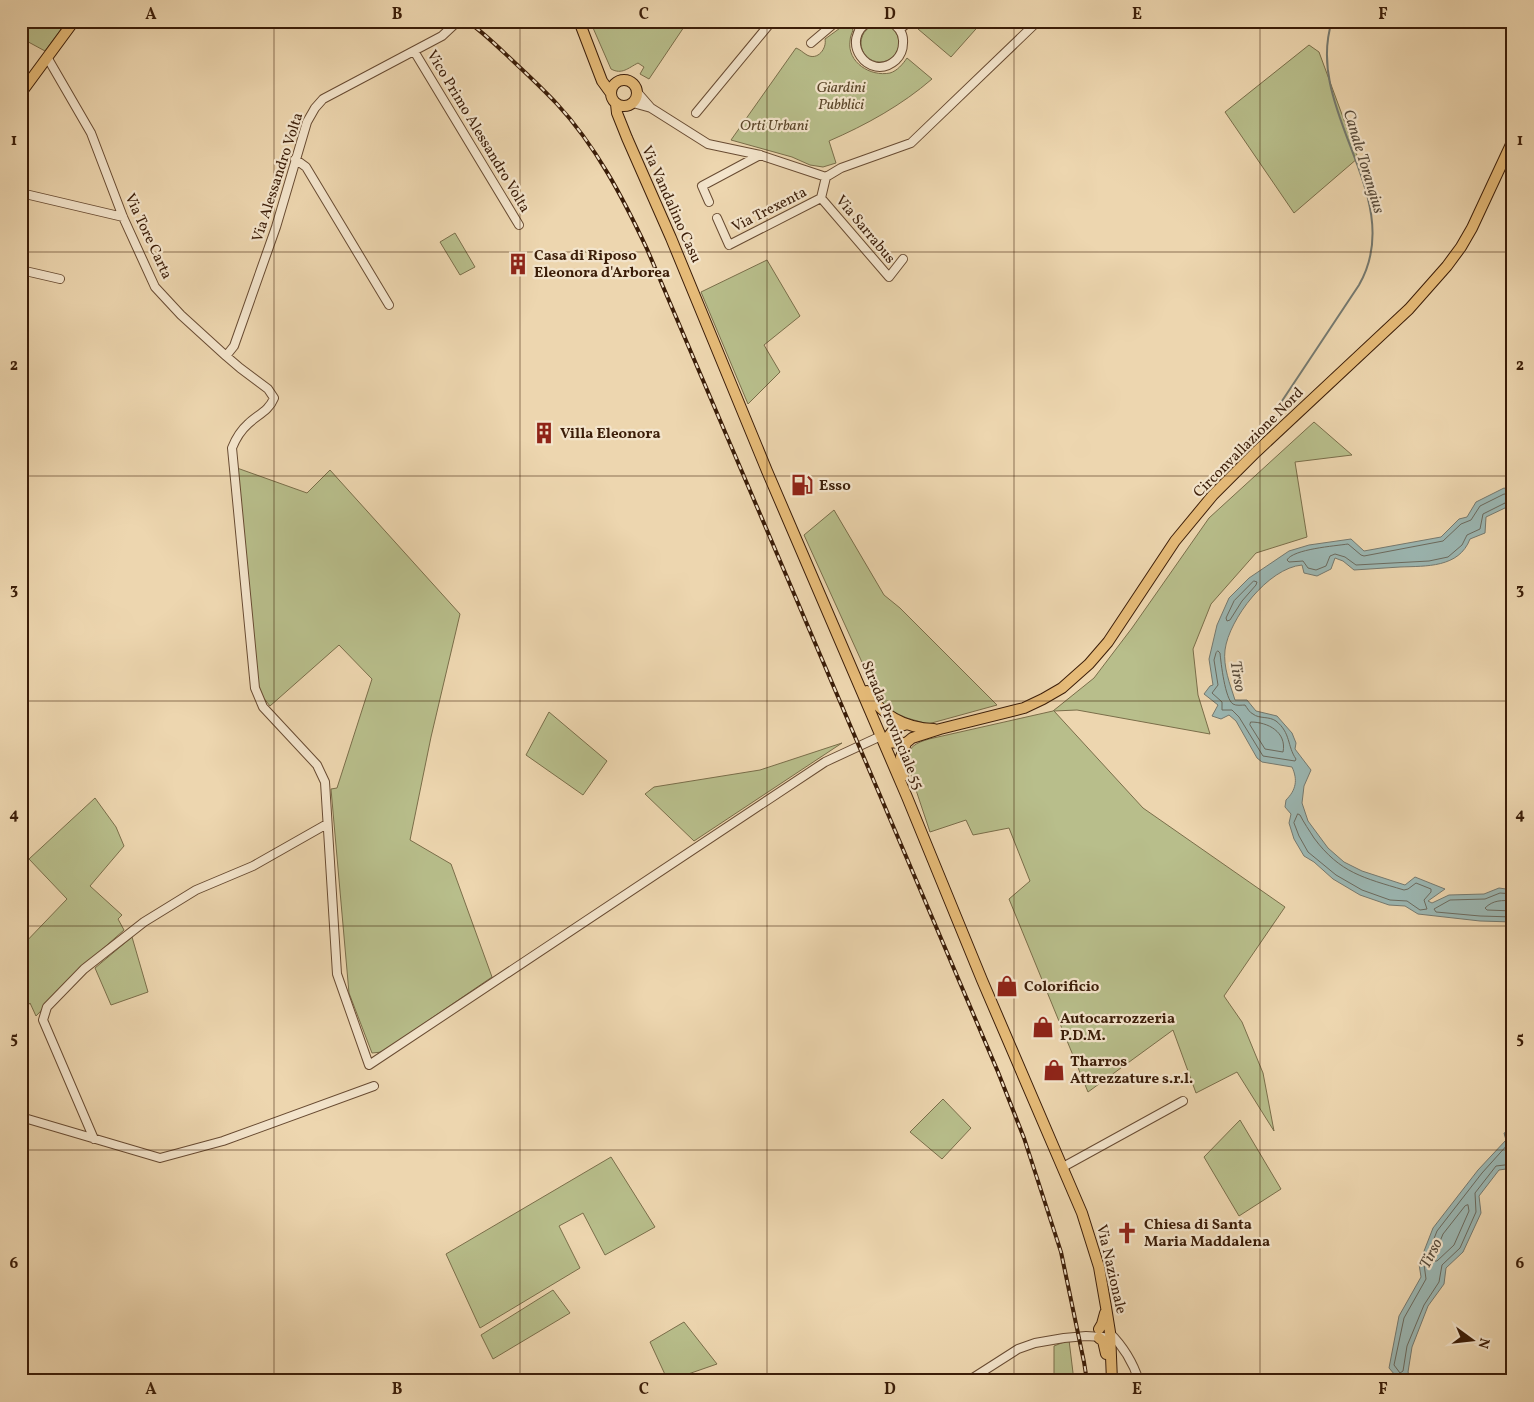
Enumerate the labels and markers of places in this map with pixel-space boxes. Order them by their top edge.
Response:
place label: Casa di Riposo Eleonora d'Arborea [534,246,670,284]
building icon: Casa di Riposo Eleonora d'Arborea [505,251,531,277]
building icon: Villa Eleonora [531,420,557,446]
place label: Villa Eleonora [560,424,661,445]
fuel station icon: Esso [789,472,815,498]
place label: Esso [819,476,851,497]
shop icon: Colorificio [994,973,1020,999]
place label: Colorificio [1024,977,1100,998]
place label: Autocarrozzeria P.D.M. [1060,1009,1175,1047]
shop icon: Autocarrozzeria P.D.M. [1030,1014,1056,1040]
place label: Tharros Attrezzature s.r.l. [1070,1052,1193,1090]
shop icon: Tharros Attrezzature s.r.l. [1041,1057,1067,1083]
place label: Chiesa di Santa Maria Maddalena [1144,1215,1270,1253]
church icon: Chiesa di Santa Maria Maddalena [1114,1220,1140,1246]

